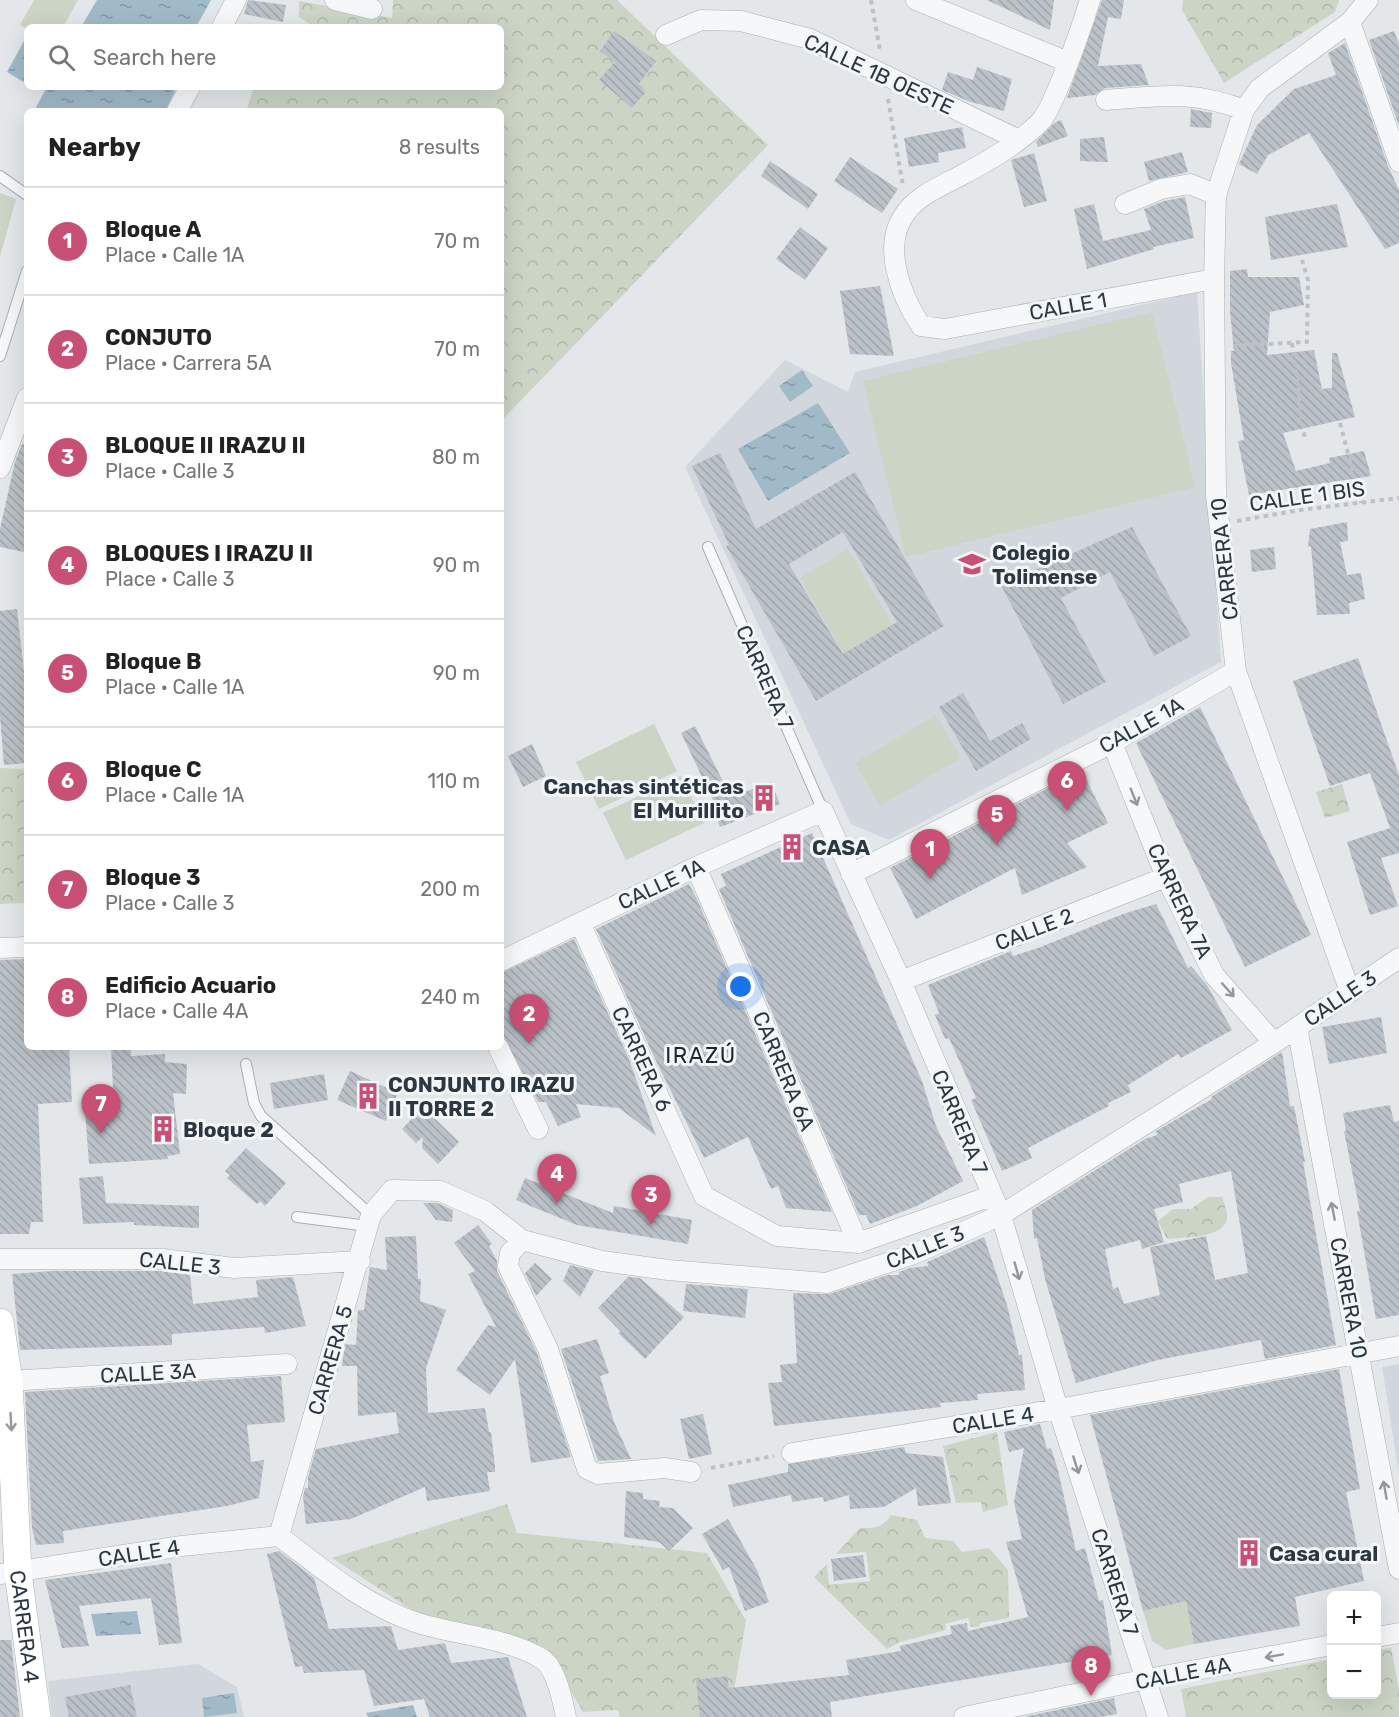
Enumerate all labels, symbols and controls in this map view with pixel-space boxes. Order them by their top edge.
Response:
search box [24,24,504,90]
street label: CALLE 1B OESTE [800,28,958,120]
icon: search [45,41,78,74]
text: Search here [93,44,216,71]
text: Nearby [48,132,141,163]
text: 8 results [399,135,480,159]
text: Bloque A [105,216,201,243]
text: 1 [63,229,72,253]
text: 70 m [434,229,480,253]
text: Place · Calle 1A [105,243,245,267]
street label: CALLE 1 [1027,287,1109,325]
text: CONJUTO [105,324,212,351]
text: 2 [61,337,74,361]
text: 70 m [434,337,480,361]
text: Place · Carrera 5A [105,351,272,375]
text: BLOQUE II IRAZU II [105,432,306,459]
text: 3 [61,445,74,469]
text: 80 m [432,445,480,469]
text: Place · Calle 3 [105,459,235,483]
street label: CALLE 1 BIS [1248,476,1366,516]
street label: CARRERA 10 [1205,497,1243,621]
text: BLOQUES I IRAZU II [105,540,313,567]
place label: Colegio Tolimense [992,540,1098,589]
school or university icon: Colegio Tolimense [957,549,987,579]
text: 4 [61,553,74,577]
text: 90 m [433,553,480,577]
text: Place · Calle 3 [105,567,235,591]
street label: CARRERA 7 [731,621,799,733]
text: Bloque B [105,648,201,675]
text: 5 [61,661,74,685]
text: 90 m [433,661,480,685]
text: Place · Calle 1A [105,675,245,699]
street label: CALLE 1A [1094,692,1188,758]
text: Bloque C [105,756,201,783]
pin: 6 [1048,762,1086,811]
text: 6 [61,769,74,793]
text: 110 m [428,769,480,793]
place label: Canchas sintéticas El Murillito [543,774,744,823]
text: Place · Calle 1A [105,783,245,807]
building icon: Canchas sintéticas El Murillito [749,783,779,813]
one-way arrow [1129,787,1140,806]
pin: 5 [978,796,1016,845]
pin: 1 [910,830,950,879]
building icon: CASA [777,832,807,862]
place label: CASA [812,835,870,860]
street label: CARRERA 7A [1142,839,1218,963]
street label: CALLE 1A [614,853,708,915]
text: Bloque 3 [105,864,200,891]
text: 7 [62,877,73,901]
text: 200 m [420,877,480,901]
text: Place · Calle 3 [105,891,235,915]
street label: CALLE 2 [991,903,1077,955]
street label: CALLE 3 [1299,965,1381,1031]
text: Edificio Acuario [105,972,276,999]
your location [726,972,755,1001]
one-way arrow [1221,983,1235,998]
text: 8 [61,985,74,1009]
text: 240 m [421,985,480,1009]
pin: 2 [510,994,548,1044]
text: Place · Calle 4A [105,999,248,1023]
street label: CARRERA 6 [607,1002,677,1116]
street label: CARRERA 6A [748,1008,820,1134]
district label: IRAZÚ [665,1042,737,1069]
street label: CARRERA 7 [927,1066,993,1178]
place label: CONJUNTO IRAZU II TORRE 2 [388,1072,575,1121]
building icon: CONJUNTO IRAZU II TORRE 2 [353,1081,383,1111]
pin: 7 [82,1084,120,1134]
building icon: Bloque 2 [148,1114,178,1144]
place label: Bloque 2 [183,1117,274,1142]
pin: 4 [538,1154,576,1204]
pin: 3 [632,1176,670,1225]
one-way arrow [1327,1202,1338,1222]
street label: CALLE 3 [882,1220,968,1274]
street label: CARRERA 10 [1325,1235,1373,1361]
street label: CALLE 3 [138,1246,222,1280]
one-way arrow [1012,1261,1023,1280]
street label: CARRERA 5 [302,1302,358,1418]
street label: CALLE 3A [99,1358,197,1388]
street label: CALLE 4 [950,1401,1036,1439]
one-way arrow [6,1411,17,1431]
one-way arrow [1072,1455,1083,1474]
one-way arrow [1379,1481,1390,1501]
street label: CARRERA 7 [1086,1525,1144,1639]
street label: CALLE 4 [96,1534,182,1572]
building icon: Casa cural [1234,1538,1264,1568]
place label: Casa cural [1269,1541,1378,1566]
street label: CARRERA 4 [5,1569,45,1685]
map controls [1327,1591,1381,1699]
button: + [1327,1591,1381,1645]
button: − [1327,1645,1381,1699]
pin: 8 [1072,1646,1110,1696]
one-way arrow [1265,1651,1284,1662]
street label: CALLE 4A [1133,1652,1233,1694]

